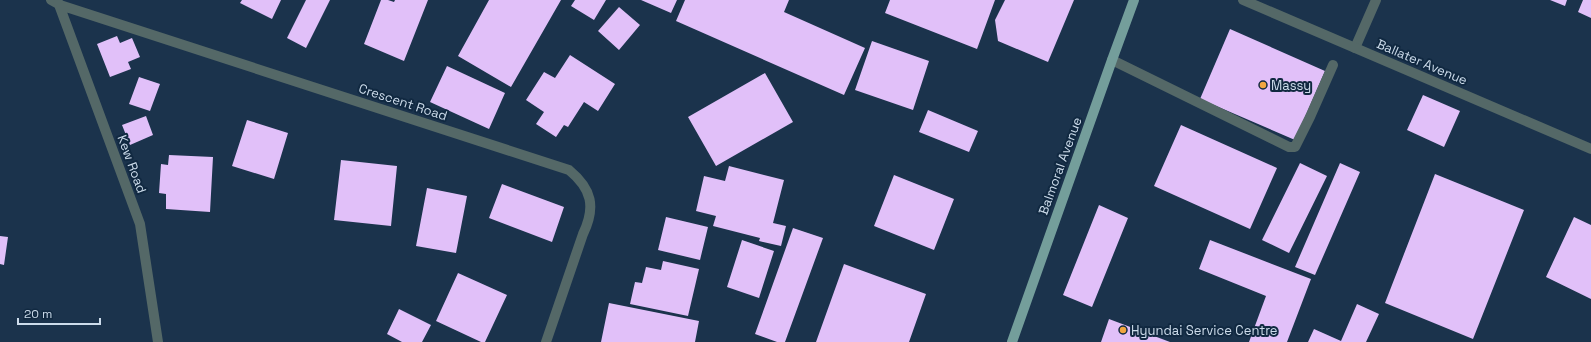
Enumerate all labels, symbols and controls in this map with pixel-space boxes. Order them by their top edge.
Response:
street label: Ballater Avenue [1374,35,1470,89]
place label: Massy [1271,77,1311,94]
street label: Crescent Road [357,80,449,124]
marker: Massy [1258,80,1268,90]
street label: Balmoral Avenue [1034,115,1086,217]
street label: Kew Road [114,132,150,196]
scale bar [18,300,100,326]
text: 20 m [24,306,52,322]
place label: Hyundai Service Centre [1131,322,1278,339]
marker: Hyundai Service Centre [1118,325,1128,335]

